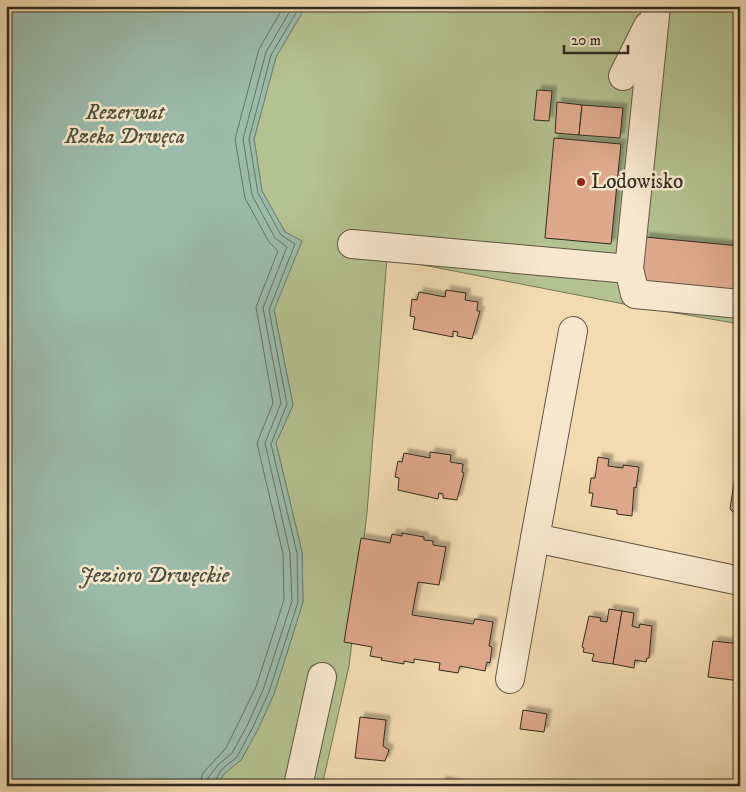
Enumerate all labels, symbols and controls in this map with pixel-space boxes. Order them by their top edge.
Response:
scale bar [564,22,627,54]
text: 20 m [571,31,601,50]
park label: Rezerwat Rzeka Drwęca [64,100,185,150]
place label: Lodowisko [591,169,683,195]
marker: Lodowisko [575,176,587,188]
water label: Jezioro Drwęckie [79,562,230,589]

